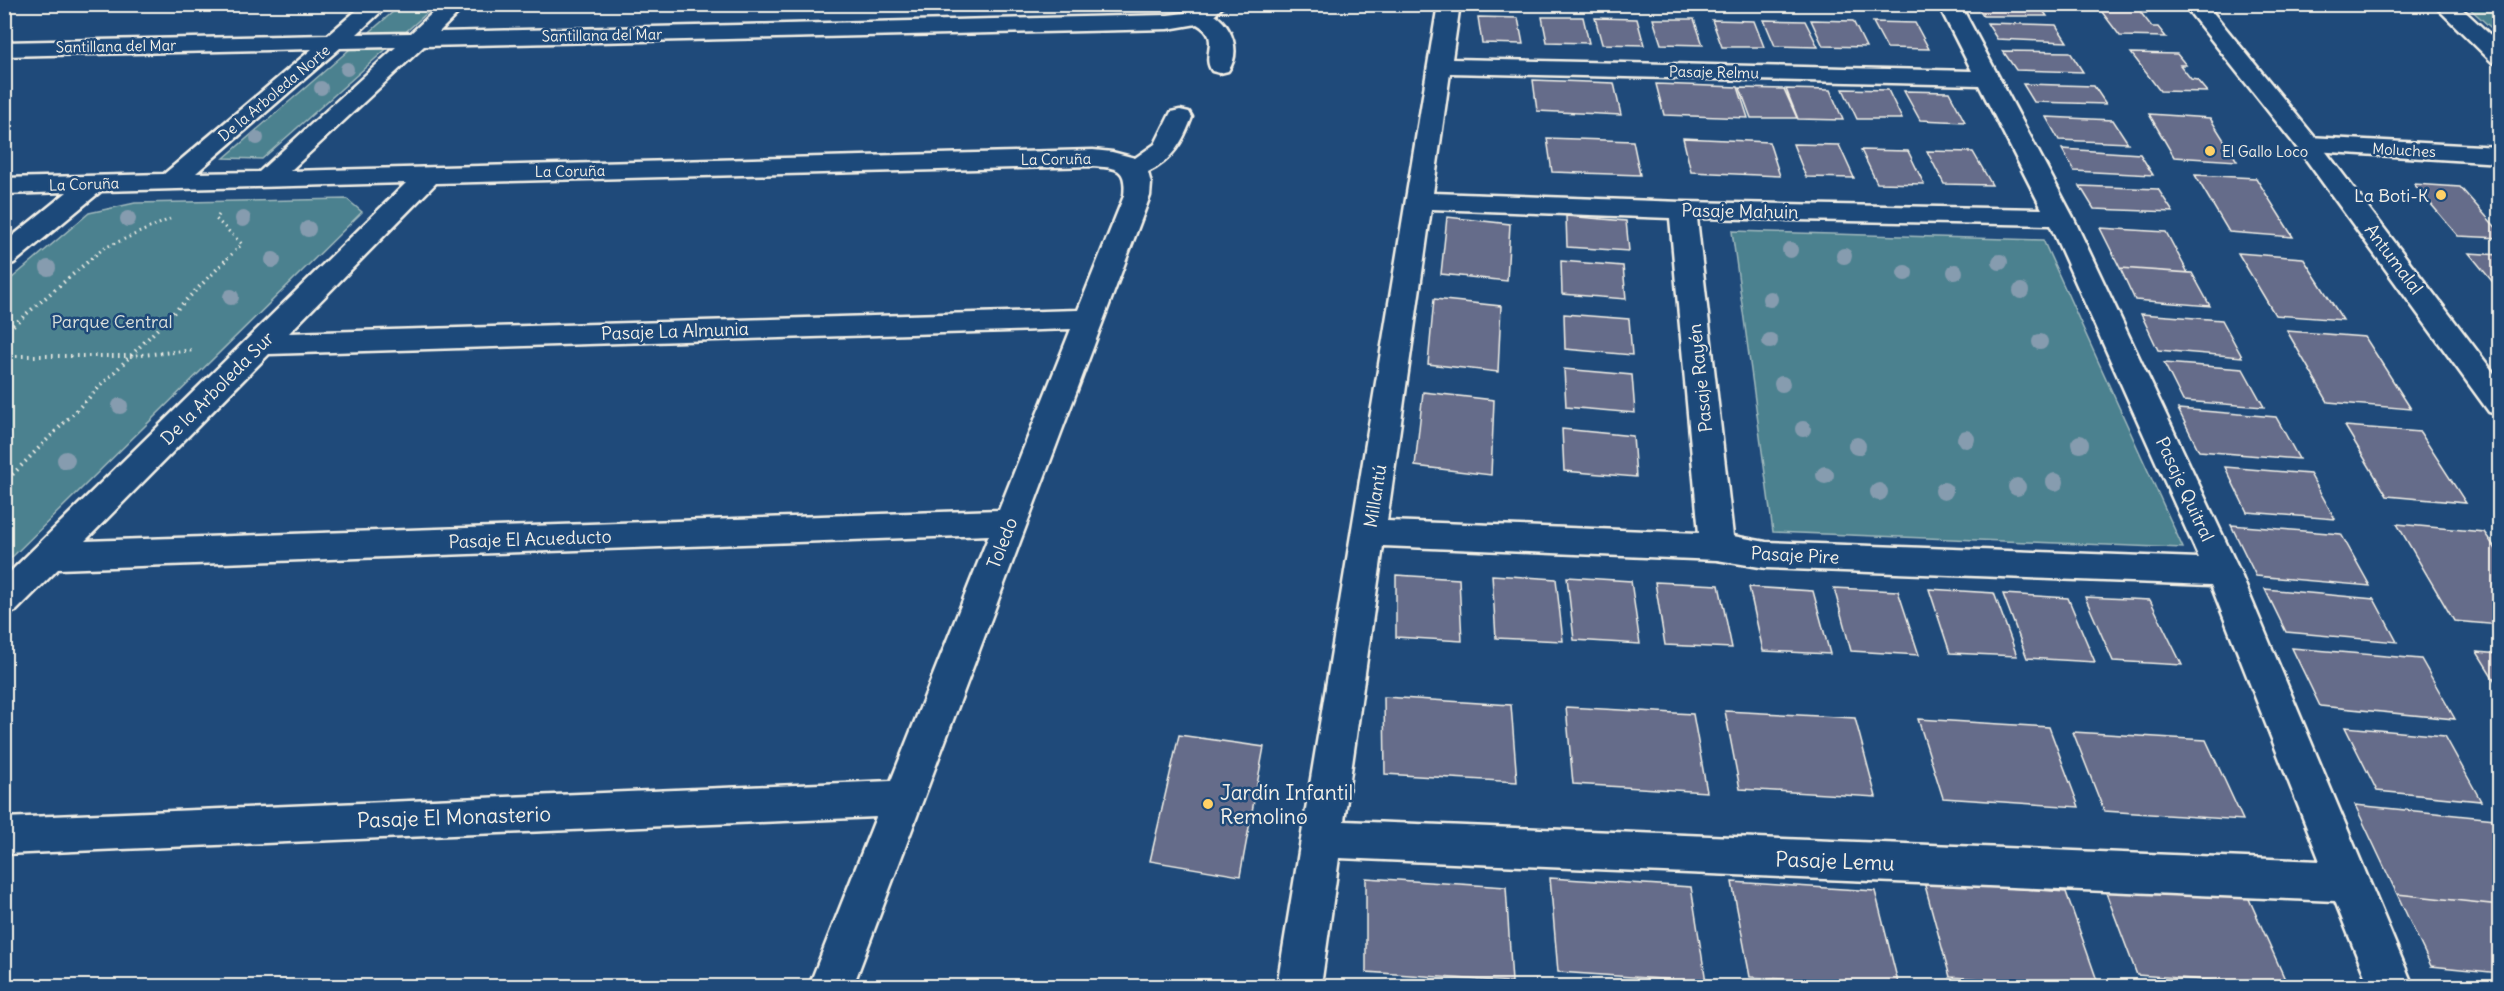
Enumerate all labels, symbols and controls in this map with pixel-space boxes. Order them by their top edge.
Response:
street label: Santillana del Mar [542,24,662,46]
street label: Santillana del Mar [56,35,176,57]
street label: De la Arboleda Norte [214,41,334,145]
street label: Pasaje Relmu [1669,62,1759,82]
street label: Moluches [2372,139,2436,161]
place label: El Gallo Loco [2222,142,2308,161]
marker: El Gallo Loco [2203,144,2217,158]
street label: La Coruña [1021,149,1092,169]
street label: La Coruña [535,161,606,181]
street label: La Coruña [48,173,120,195]
place label: La Boti-K [2354,184,2429,207]
marker: La Boti-K [2434,188,2448,202]
street label: Pasaje Mahuin [1681,198,1799,224]
street label: Antumalal [2360,219,2428,299]
park label: Parque Central [51,310,173,333]
street label: Pasaje La Almunia [601,317,749,345]
street label: Pasaje Rayén [1683,323,1717,433]
street label: De la Arboleda Sur [155,326,279,450]
street label: Pasaje Quitral [2151,433,2219,545]
street label: Millantú [1359,463,1391,529]
street label: Toledo [982,514,1022,572]
street label: Pasaje El Acueducto [448,525,612,553]
street label: Pasaje Pire [1750,541,1840,569]
place label: Jardín Infantil Remolino [1220,779,1353,830]
marker: Jardín Infantil Remolino [1201,797,1215,811]
street label: Pasaje El Monasterio [356,800,552,834]
street label: Pasaje Lemu [1775,845,1895,877]

